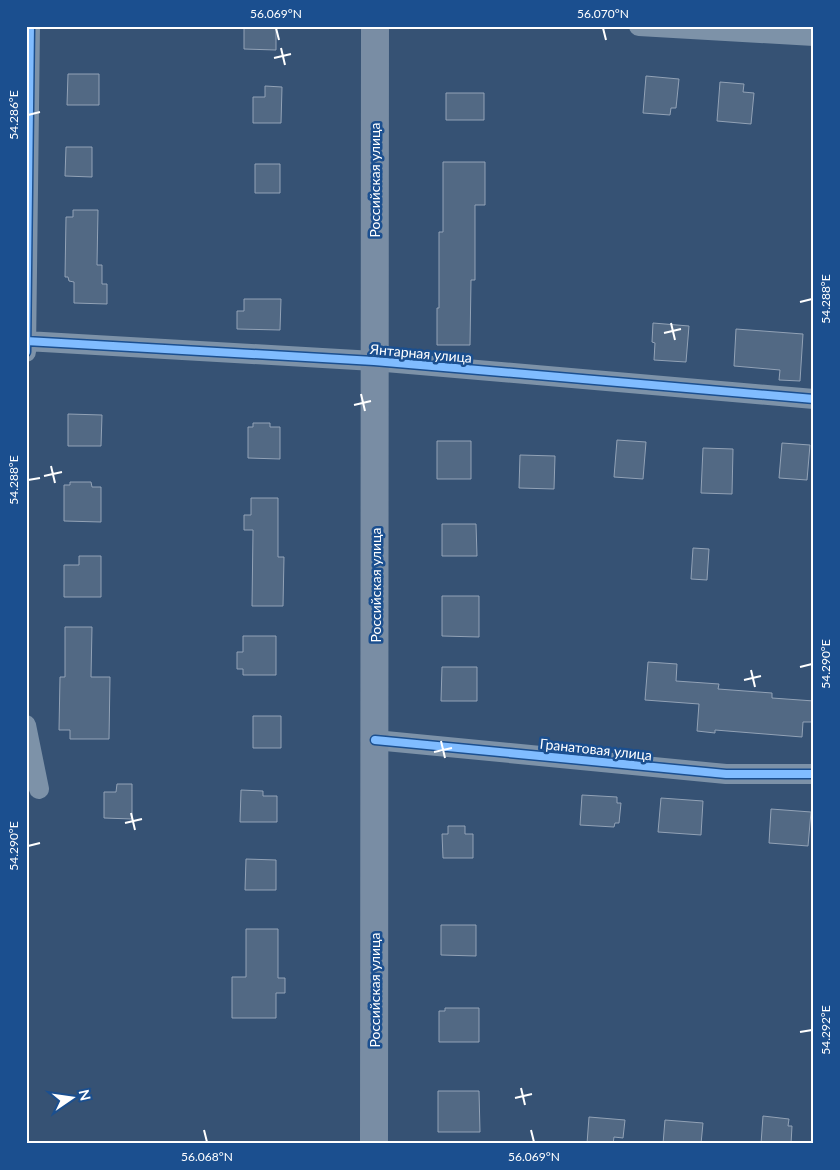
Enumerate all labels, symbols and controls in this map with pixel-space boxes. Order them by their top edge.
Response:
text: 56.069°N [250,6,302,21]
text: 56.070°N [577,6,629,21]
text: 54.286°E [6,90,21,140]
street label: Российская улица [366,122,383,237]
text: 54.288°E [818,274,833,324]
street label: Янтарная улица [368,340,473,366]
text: 54.288°E [6,455,21,505]
street label: Российская улица [367,527,384,642]
text: 54.290°E [818,639,833,689]
street label: Гранатовая улица [539,735,653,763]
text: 54.290°E [6,821,21,871]
street label: Российская улица [366,932,383,1047]
text: 54.292°E [818,1005,833,1055]
north arrow [48,1072,98,1122]
text: N [76,1088,95,1102]
text: 56.068°N [181,1149,233,1164]
text: 56.069°N [508,1149,560,1164]

